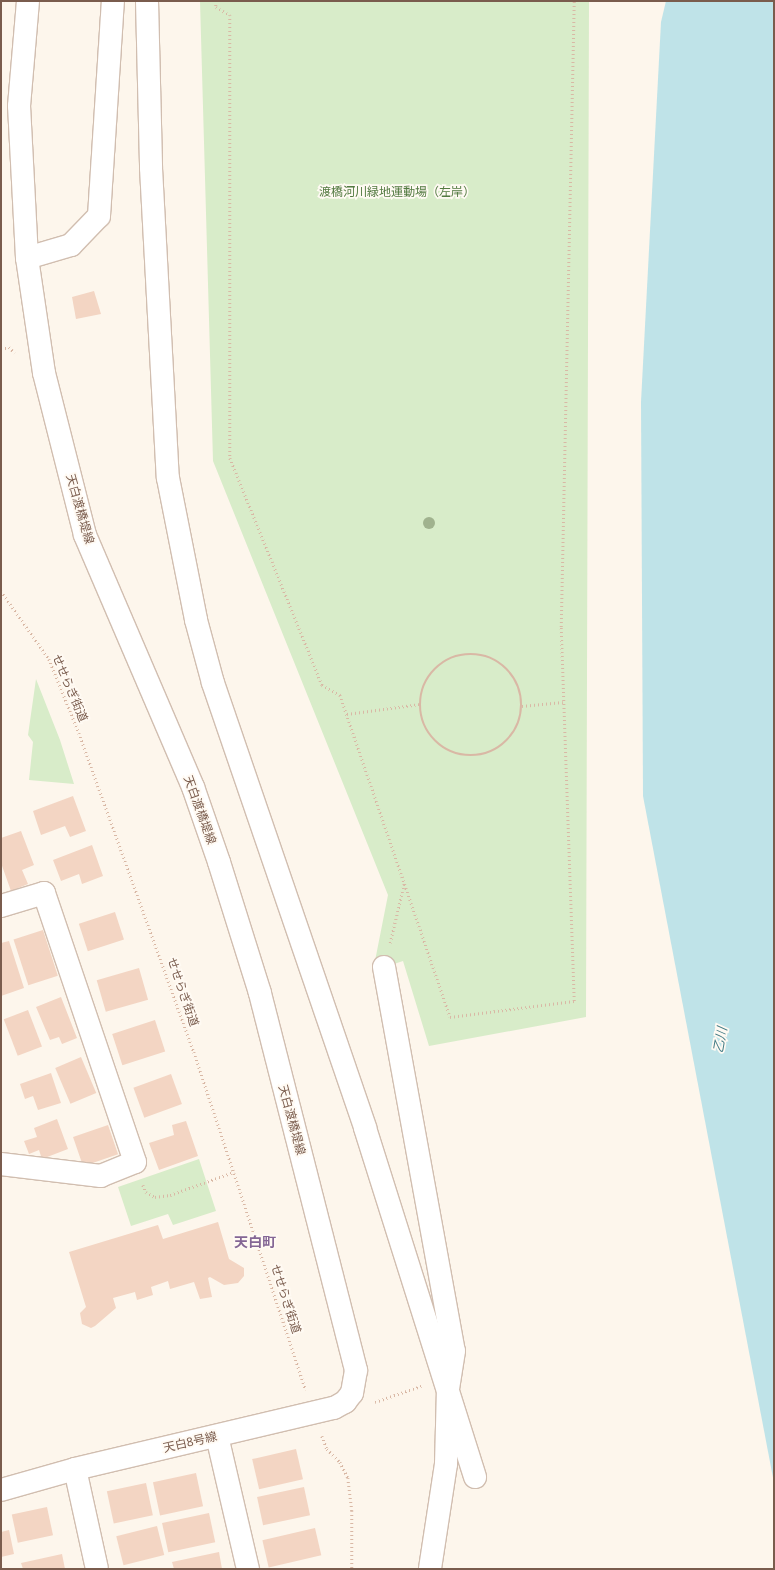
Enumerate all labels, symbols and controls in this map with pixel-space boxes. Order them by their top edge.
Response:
park label: 渡橋河川緑地運動場（左岸） [319,185,475,199]
street label: 天白渡橋堤線 [63,472,97,546]
street label: せせらぎ街道 [49,652,91,724]
street label: 天白渡橋堤線 [181,774,219,846]
street label: せせらぎ街道 [164,956,202,1028]
water label: 乙川 [710,1026,730,1054]
street label: 天白渡橋堤線 [276,1083,308,1157]
district label: 天白町 [234,1234,276,1250]
street label: せせらぎ街道 [268,1263,304,1335]
street label: 天白8号線 [162,1429,218,1455]

